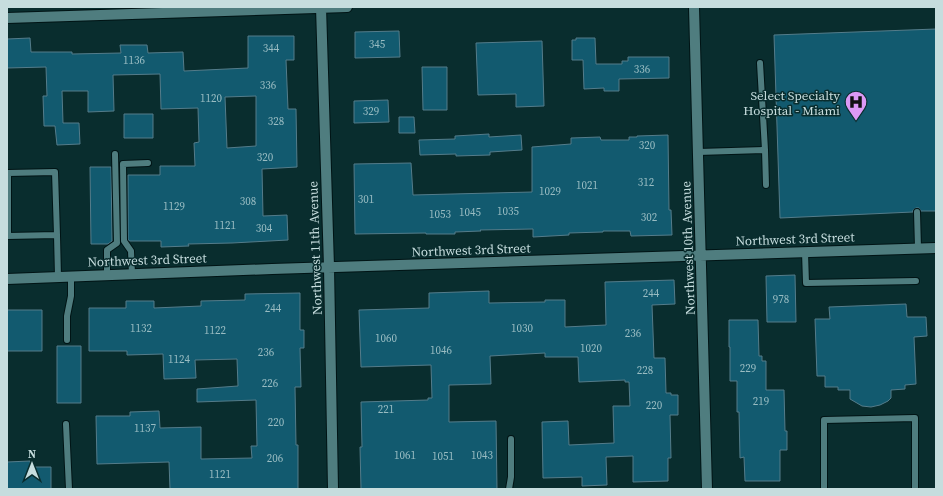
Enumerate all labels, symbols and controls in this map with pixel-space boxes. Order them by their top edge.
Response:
house number: 345 [369,37,386,52]
house number: 344 [263,41,280,56]
house number: 1136 [123,53,145,68]
house number: 336 [634,62,651,77]
house number: 336 [260,78,277,93]
place label: Select Specialty Hospital - Miami [743,87,840,119]
hospital icon: Select Specialty Hospital - Miami [843,89,869,122]
house number: 1120 [200,91,222,106]
house number: 329 [363,104,379,119]
house number: 328 [268,114,284,129]
house number: 320 [639,138,656,153]
house number: 320 [257,150,274,165]
house number: 312 [638,175,655,190]
house number: 1021 [576,178,598,193]
street label: Northwest 11th Avenue [304,180,326,315]
street label: Northwest 10th Avenue [677,180,699,315]
house number: 1029 [539,184,561,199]
house number: 301 [358,192,374,207]
house number: 308 [240,194,256,209]
house number: 1129 [163,199,185,214]
house number: 1035 [497,204,519,219]
house number: 1045 [459,205,481,220]
house number: 1053 [429,207,451,222]
house number: 302 [641,210,658,225]
house number: 1121 [214,218,236,233]
house number: 304 [256,221,273,236]
street label: Northwest 3rd Street [735,228,856,250]
street label: Northwest 3rd Street [411,239,532,261]
street label: Northwest 3rd Street [87,249,208,271]
house number: 244 [643,286,660,301]
house number: 978 [773,292,789,307]
house number: 244 [265,301,282,316]
house number: 1132 [130,321,152,336]
house number: 1030 [511,321,533,336]
house number: 1122 [204,323,226,338]
house number: 236 [625,326,642,341]
house number: 1060 [375,331,397,346]
house number: 1020 [580,341,602,356]
house number: 1046 [430,343,452,358]
house number: 236 [258,345,275,360]
house number: 1124 [168,352,190,367]
house number: 229 [740,361,756,376]
house number: 228 [637,363,653,378]
house number: 226 [262,376,279,391]
house number: 219 [753,394,769,409]
house number: 220 [646,398,663,413]
house number: 221 [378,402,394,417]
house number: 220 [268,415,285,430]
house number: 1137 [134,421,156,436]
north arrow [12,444,52,484]
text: N [28,447,36,462]
house number: 1061 [394,448,416,463]
house number: 1043 [471,448,493,463]
house number: 1051 [432,449,454,464]
house number: 206 [267,451,284,466]
house number: 1121 [209,467,231,482]

